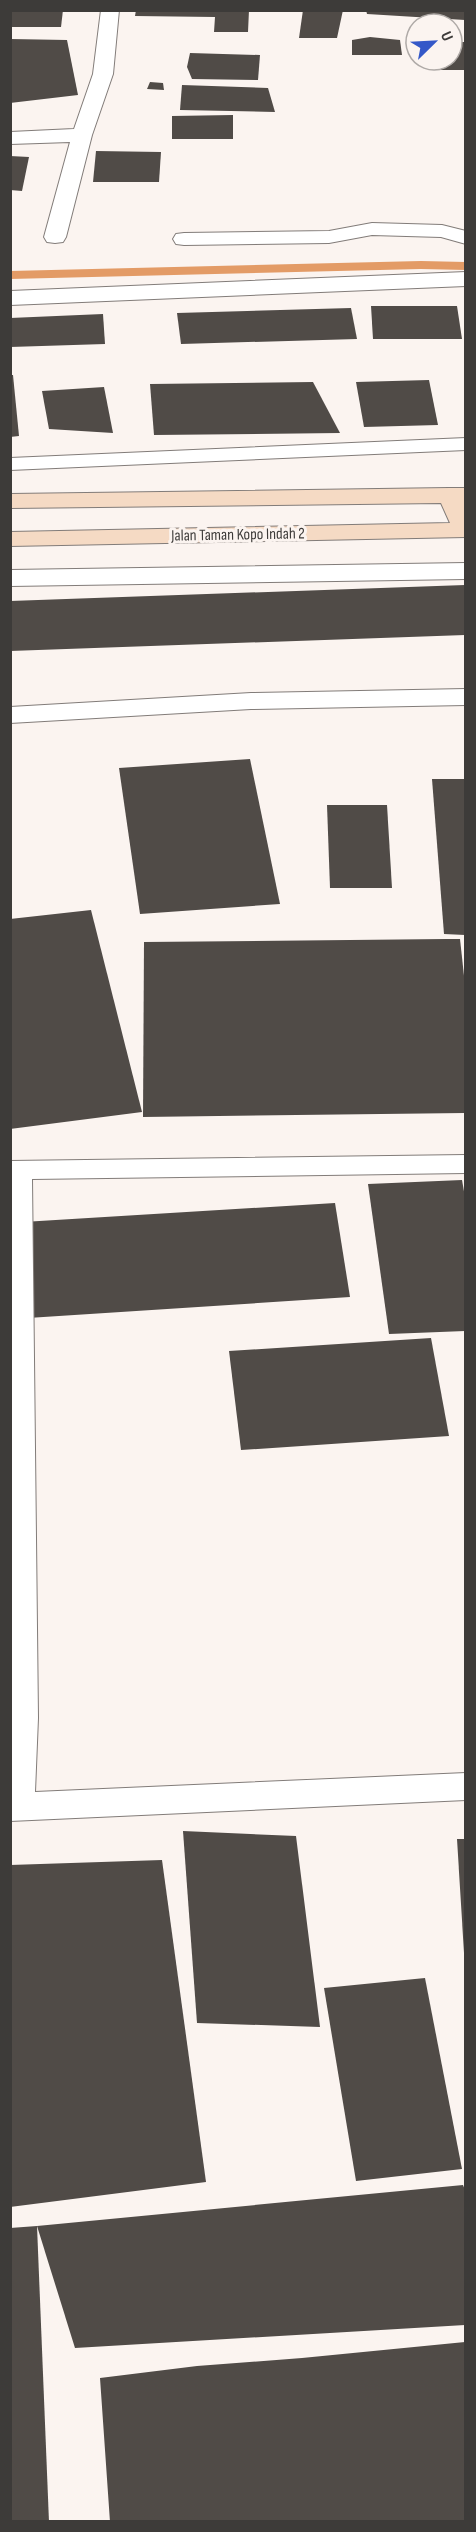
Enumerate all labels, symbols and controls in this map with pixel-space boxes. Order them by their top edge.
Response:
north arrow [404,12,464,72]
text: U [436,29,457,44]
street label: Jalan Taman Kopo Indah 2 [170,524,305,546]

